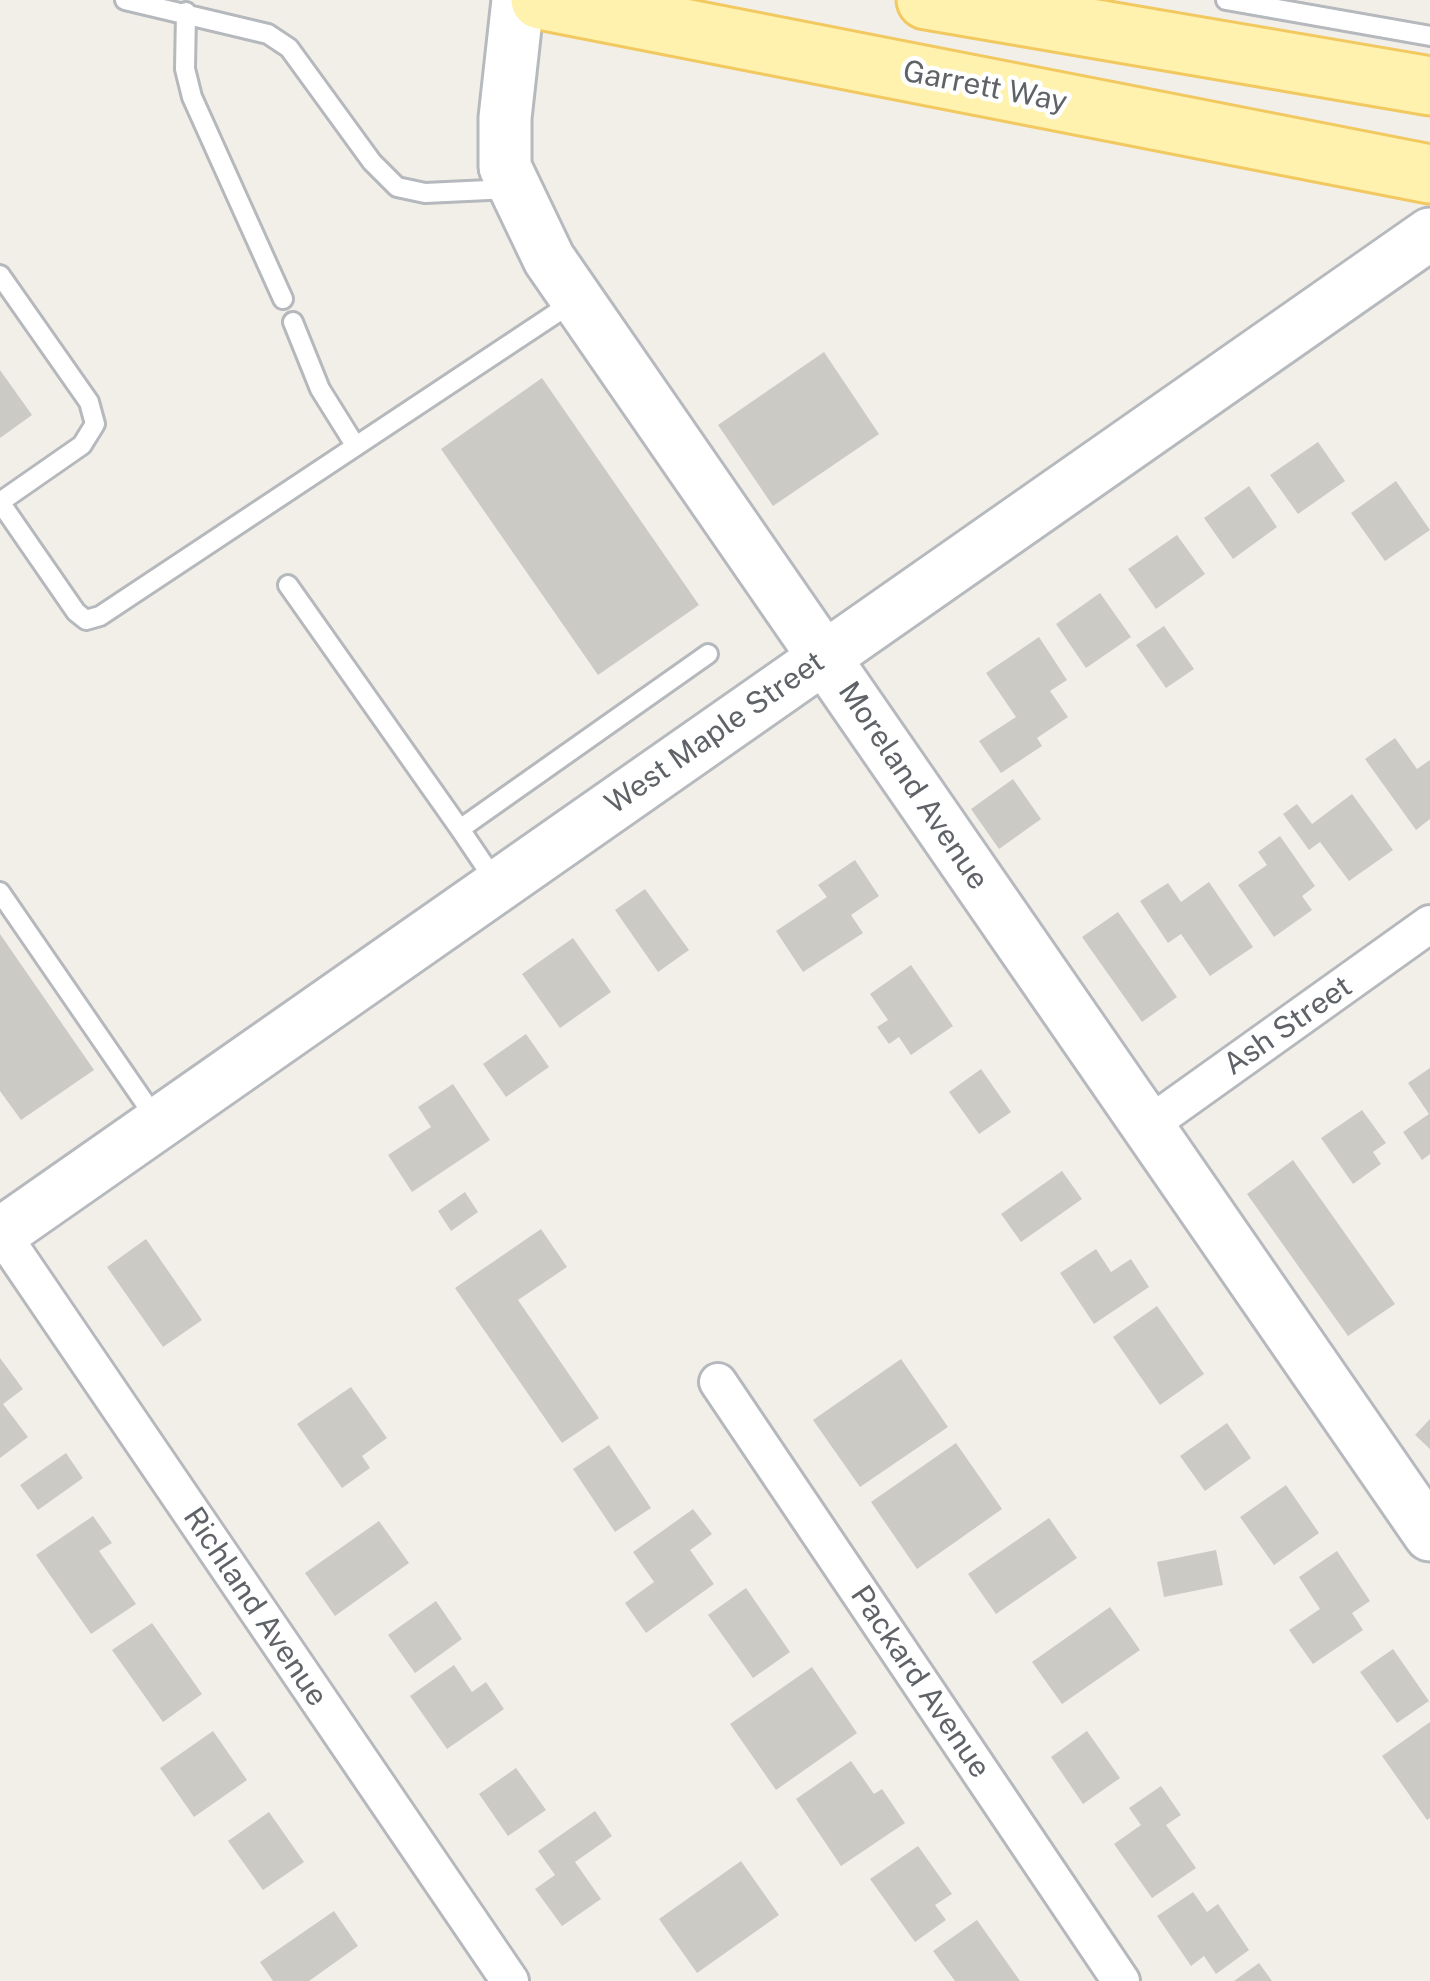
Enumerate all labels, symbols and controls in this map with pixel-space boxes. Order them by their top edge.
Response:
street label: Garrett Way [900,53,1070,121]
street label: West Maple Street [599,644,831,822]
street label: Moreland Avenue [830,675,996,897]
street label: Ash Street [1217,969,1359,1083]
street label: Richland Avenue [175,1501,335,1713]
street label: Packard Avenue [842,1579,998,1785]

